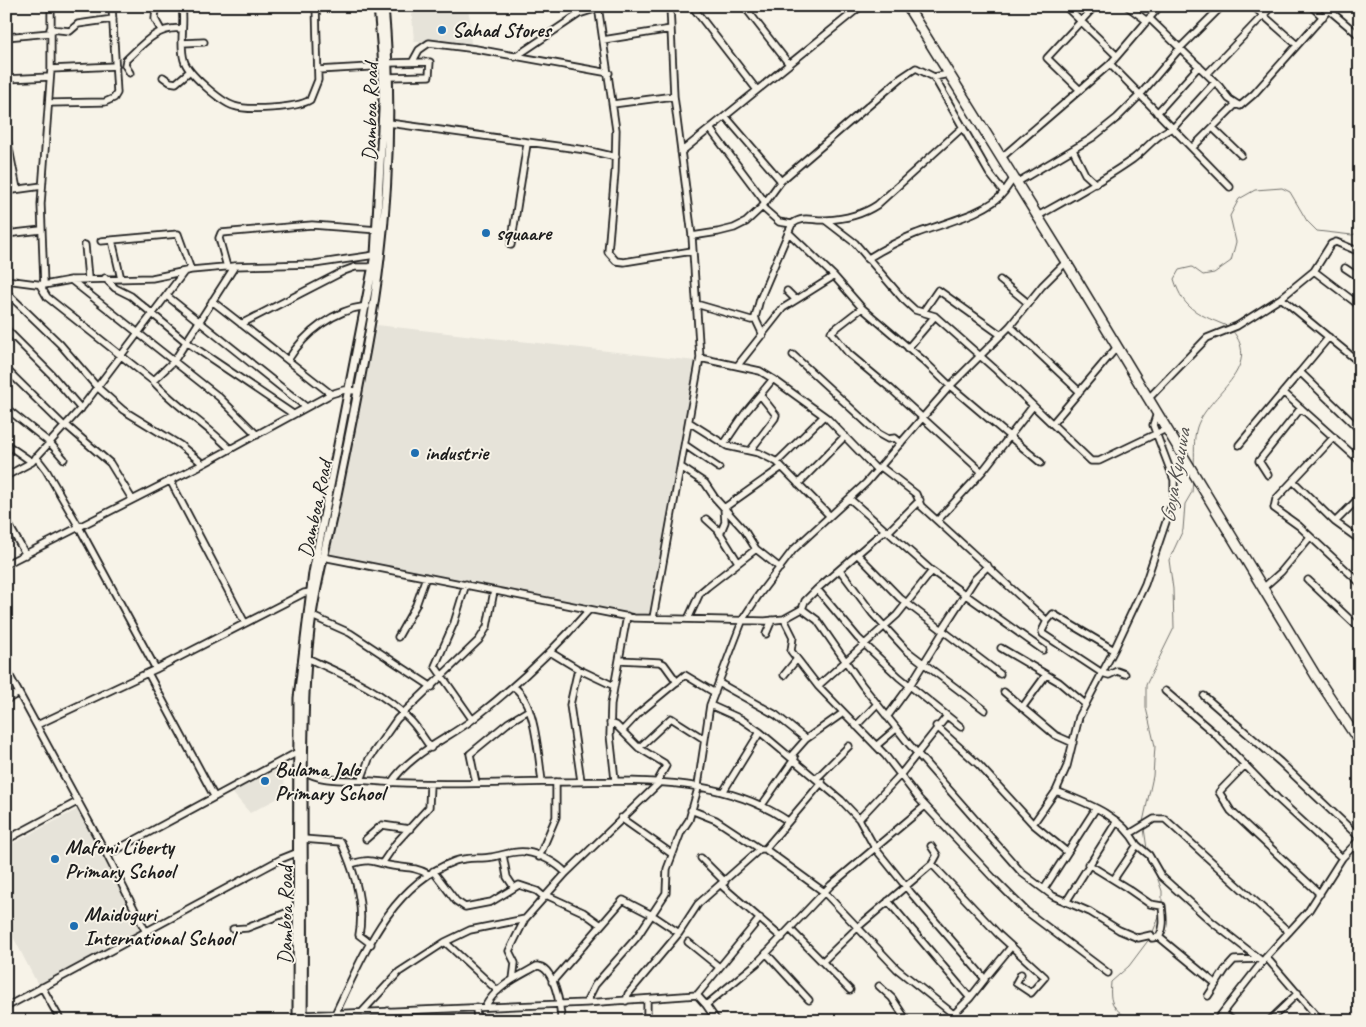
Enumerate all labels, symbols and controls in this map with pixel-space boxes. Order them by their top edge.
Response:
place label: Sahad Stores [452,17,553,43]
marker: Sahad Stores [436,24,448,36]
street label: Damboa Road [356,59,384,161]
place label: squaare [496,220,553,246]
marker: squaare [480,227,492,239]
water label: Goya Kyauwa [1153,425,1197,525]
place label: industrie [425,440,490,466]
marker: industrie [409,447,421,459]
street label: Damboa Road [292,454,339,560]
place label: Bulama Jalo Primary School [275,756,389,806]
marker: Bulama Jalo Primary School [259,775,271,787]
place label: Mafoni Liberty Primary School [65,834,179,884]
marker: Mafoni Liberty Primary School [49,853,61,865]
street label: Damboa Road [272,862,298,964]
place label: Maiduguri International School [84,901,238,951]
marker: Maiduguri International School [68,920,80,932]

